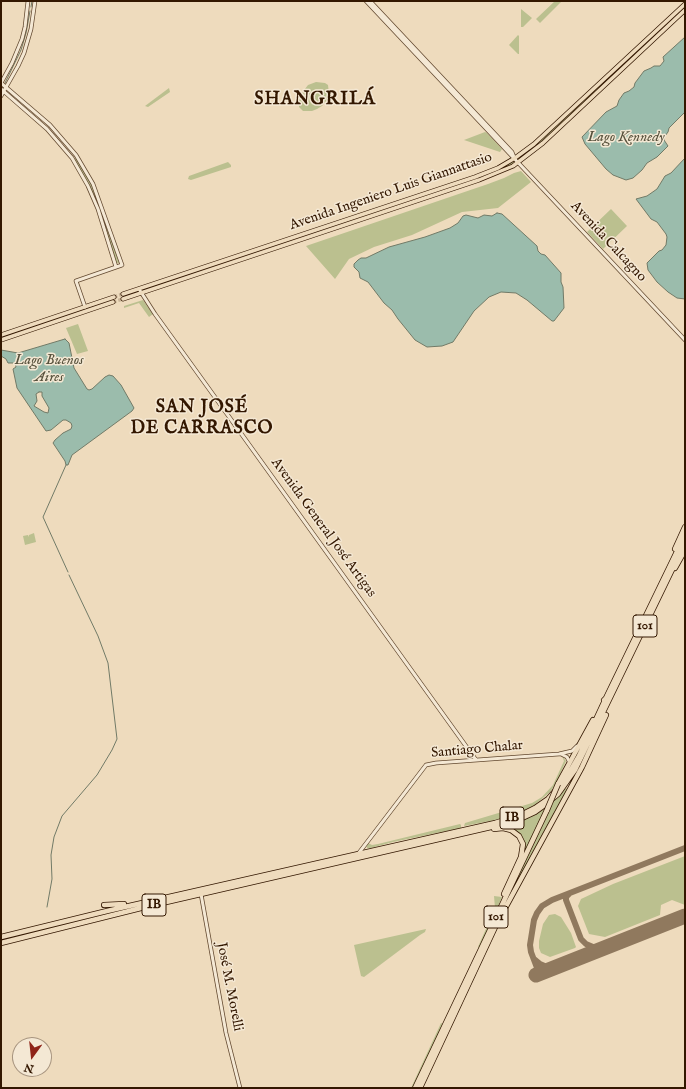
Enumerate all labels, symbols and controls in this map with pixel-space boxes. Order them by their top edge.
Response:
district label: SHANGRILÁ [254,89,376,111]
water label: Lago Kennedy [587,129,665,147]
street label: Avenida Ingeniero Luis Giannattasio [288,149,494,235]
street label: Avenida Calcagno [566,198,650,286]
water label: Lago Buenos Aires [15,352,83,387]
district label: SAN JOSÉ DE CARRASCO [131,397,273,440]
street label: Avenida General José Artigas [267,455,379,601]
road number: 101 [633,615,657,637]
street label: Santiago Chalar [430,738,524,762]
road number: IB [500,807,524,829]
road number: IB [142,894,166,916]
road number: 101 [484,906,508,928]
street label: José M. Morelli [212,941,246,1033]
north arrow [12,1037,52,1077]
text: N [23,1060,36,1076]

